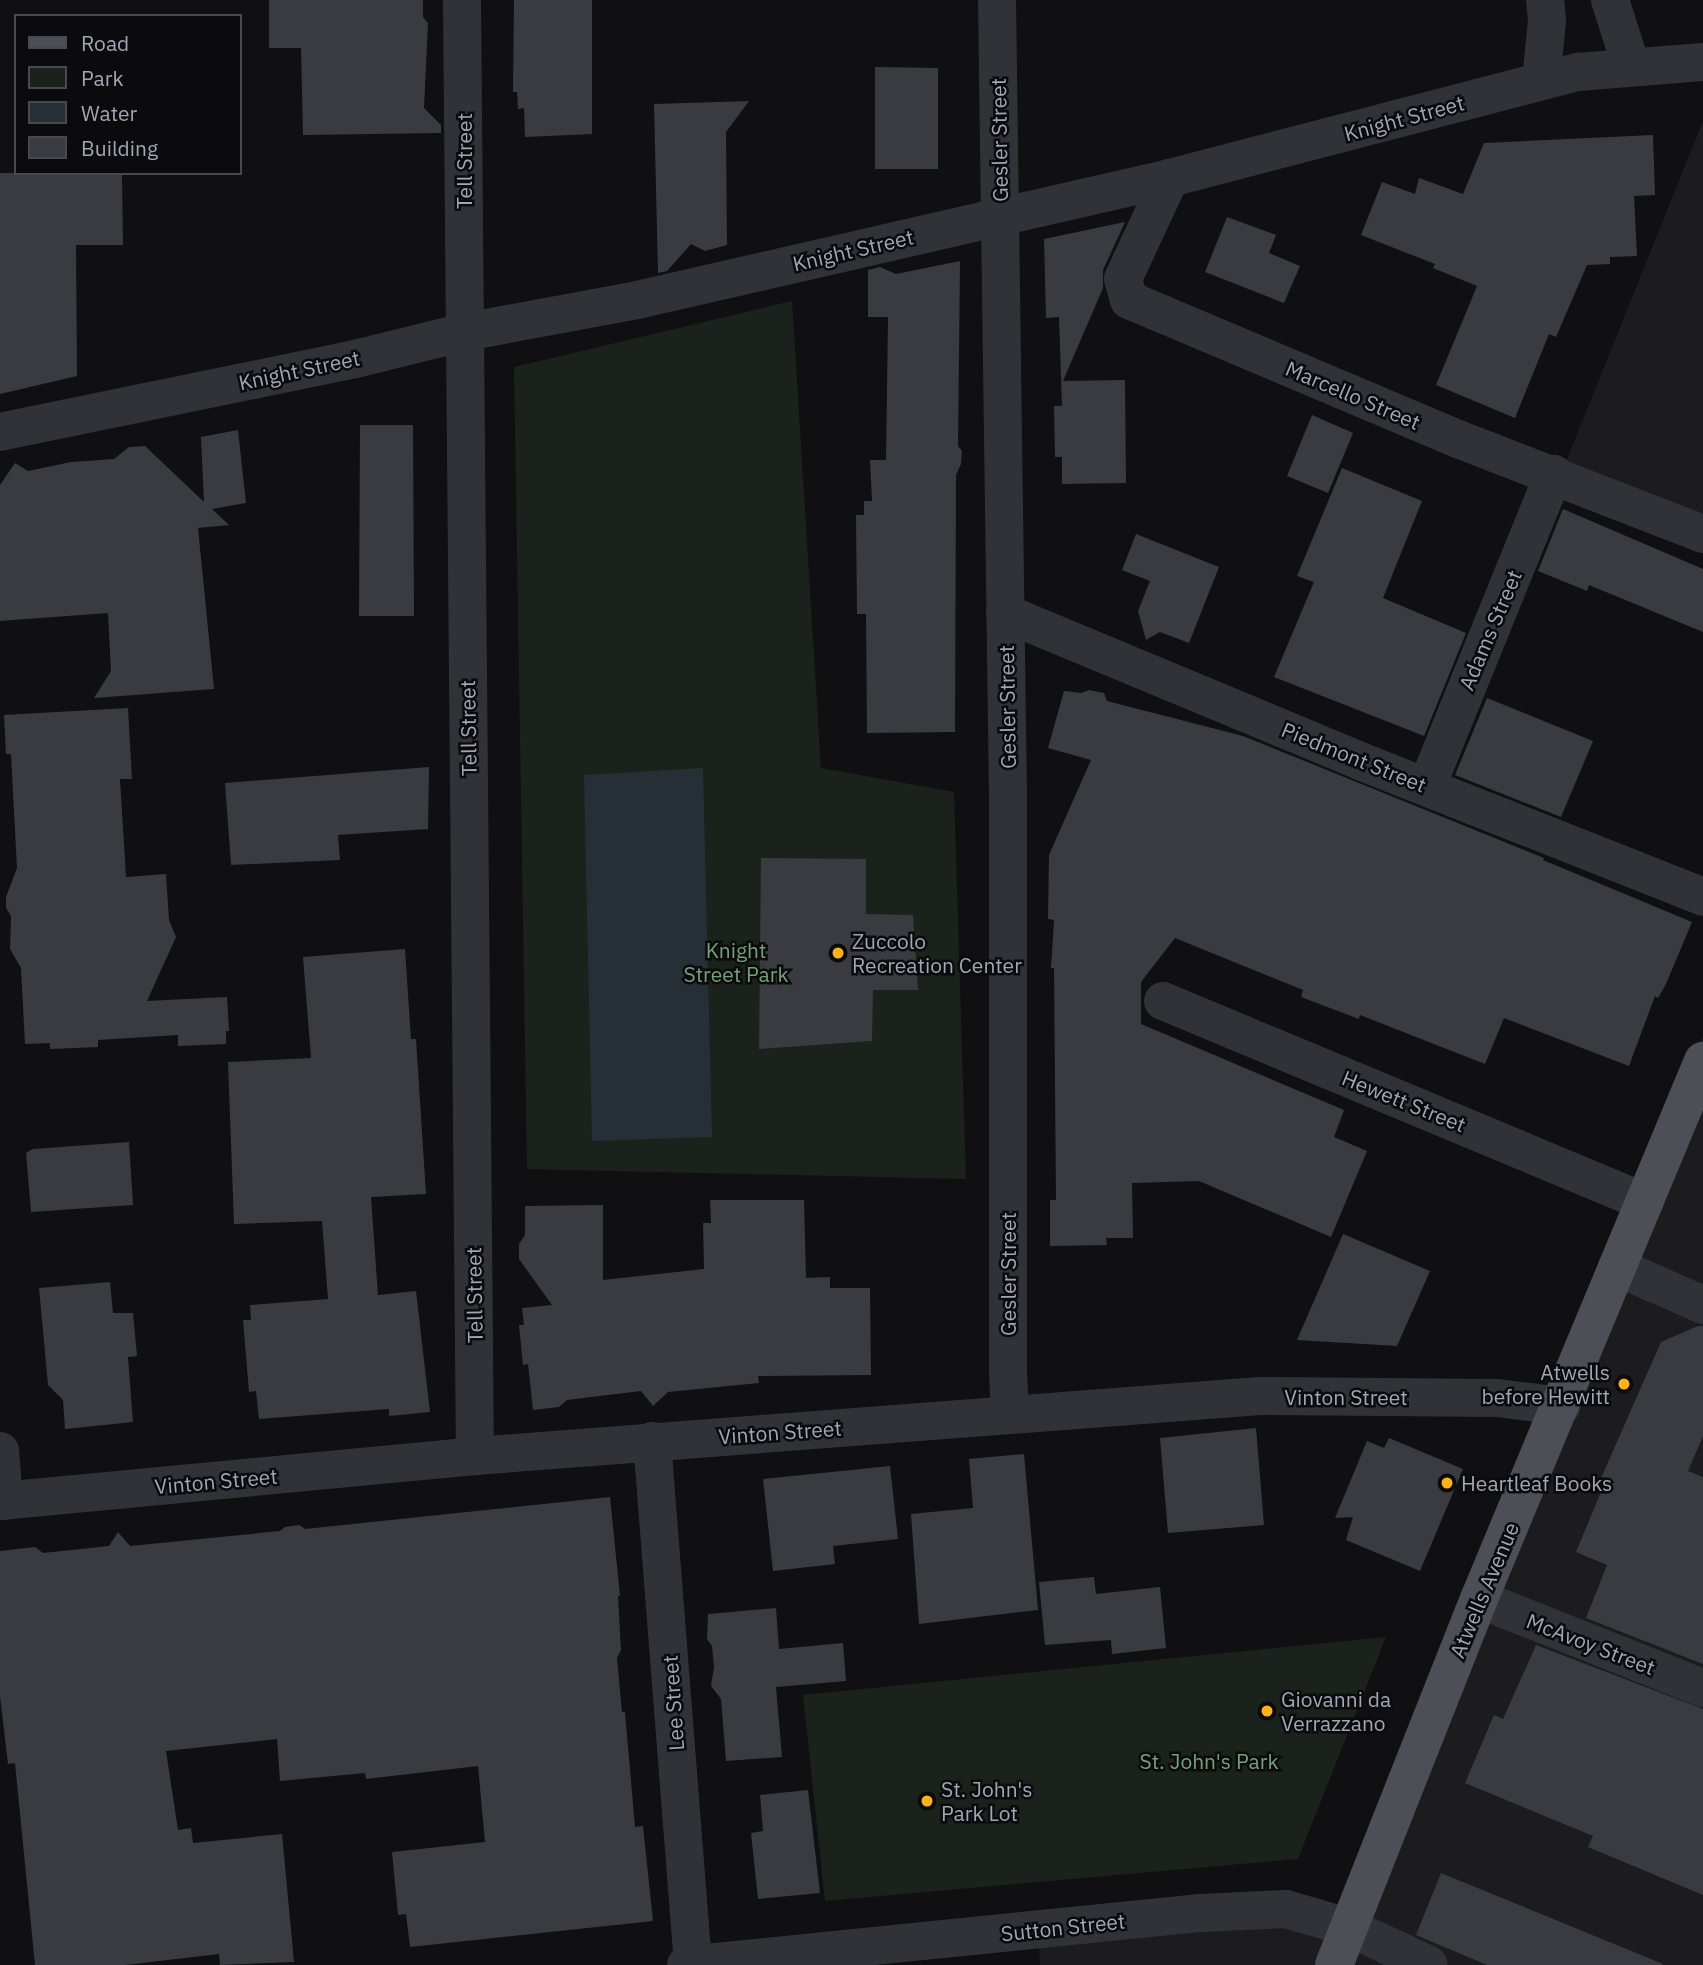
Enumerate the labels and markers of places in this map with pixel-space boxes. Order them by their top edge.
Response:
place label: Zuccolo Recreation Center [852,928,1022,978]
marker: Zuccolo Recreation Center [830,945,846,961]
place label: Atwells before Hewitt [1482,1359,1610,1409]
marker: Atwells before Hewitt [1616,1376,1632,1392]
place label: Heartleaf Books [1461,1470,1612,1496]
marker: Heartleaf Books [1439,1475,1455,1491]
place label: Giovanni da Verrazzano [1281,1686,1391,1736]
marker: Giovanni da Verrazzano [1259,1703,1275,1719]
place label: St. John's Park Lot [941,1776,1033,1826]
marker: St. John's Park Lot [919,1793,935,1809]

